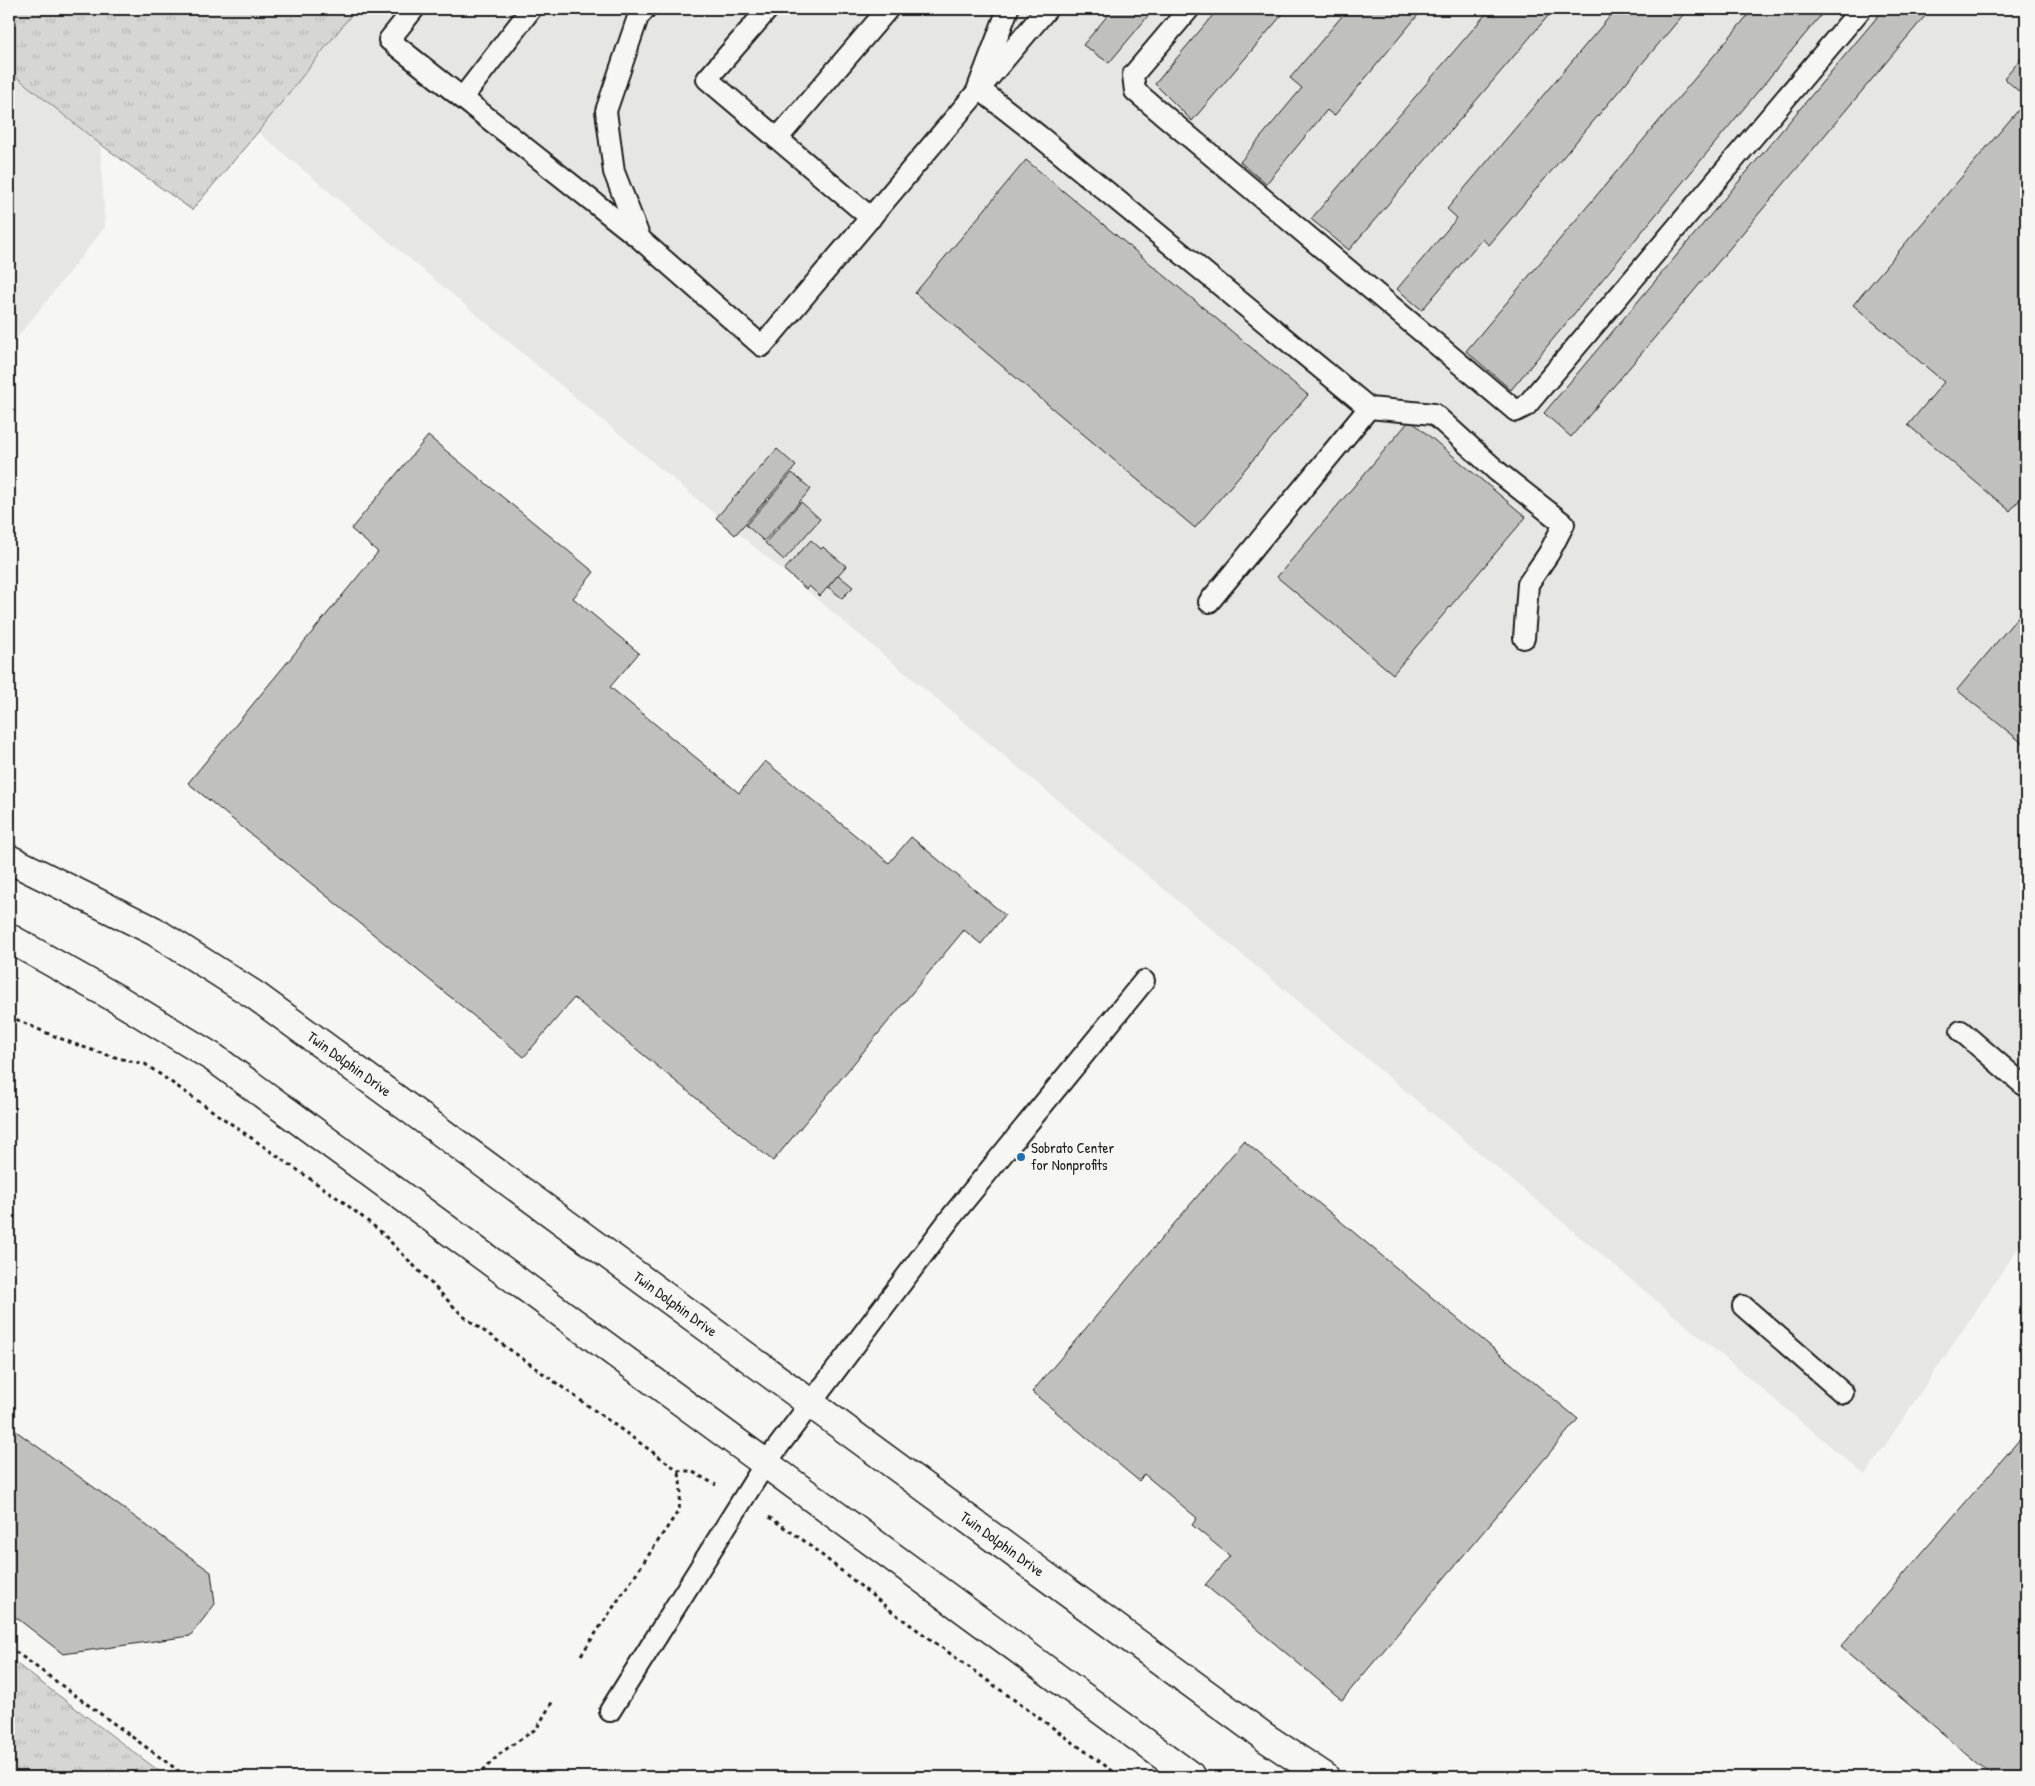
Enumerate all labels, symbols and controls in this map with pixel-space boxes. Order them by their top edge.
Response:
street label: Twin Dolphin Drive [303,1026,396,1101]
place label: Sobrato Center for Nonprofits [1031,1137,1115,1175]
marker: Sobrato Center for Nonprofits [1015,1151,1027,1163]
street label: Twin Dolphin Drive [629,1266,722,1341]
street label: Twin Dolphin Drive [956,1506,1049,1581]

